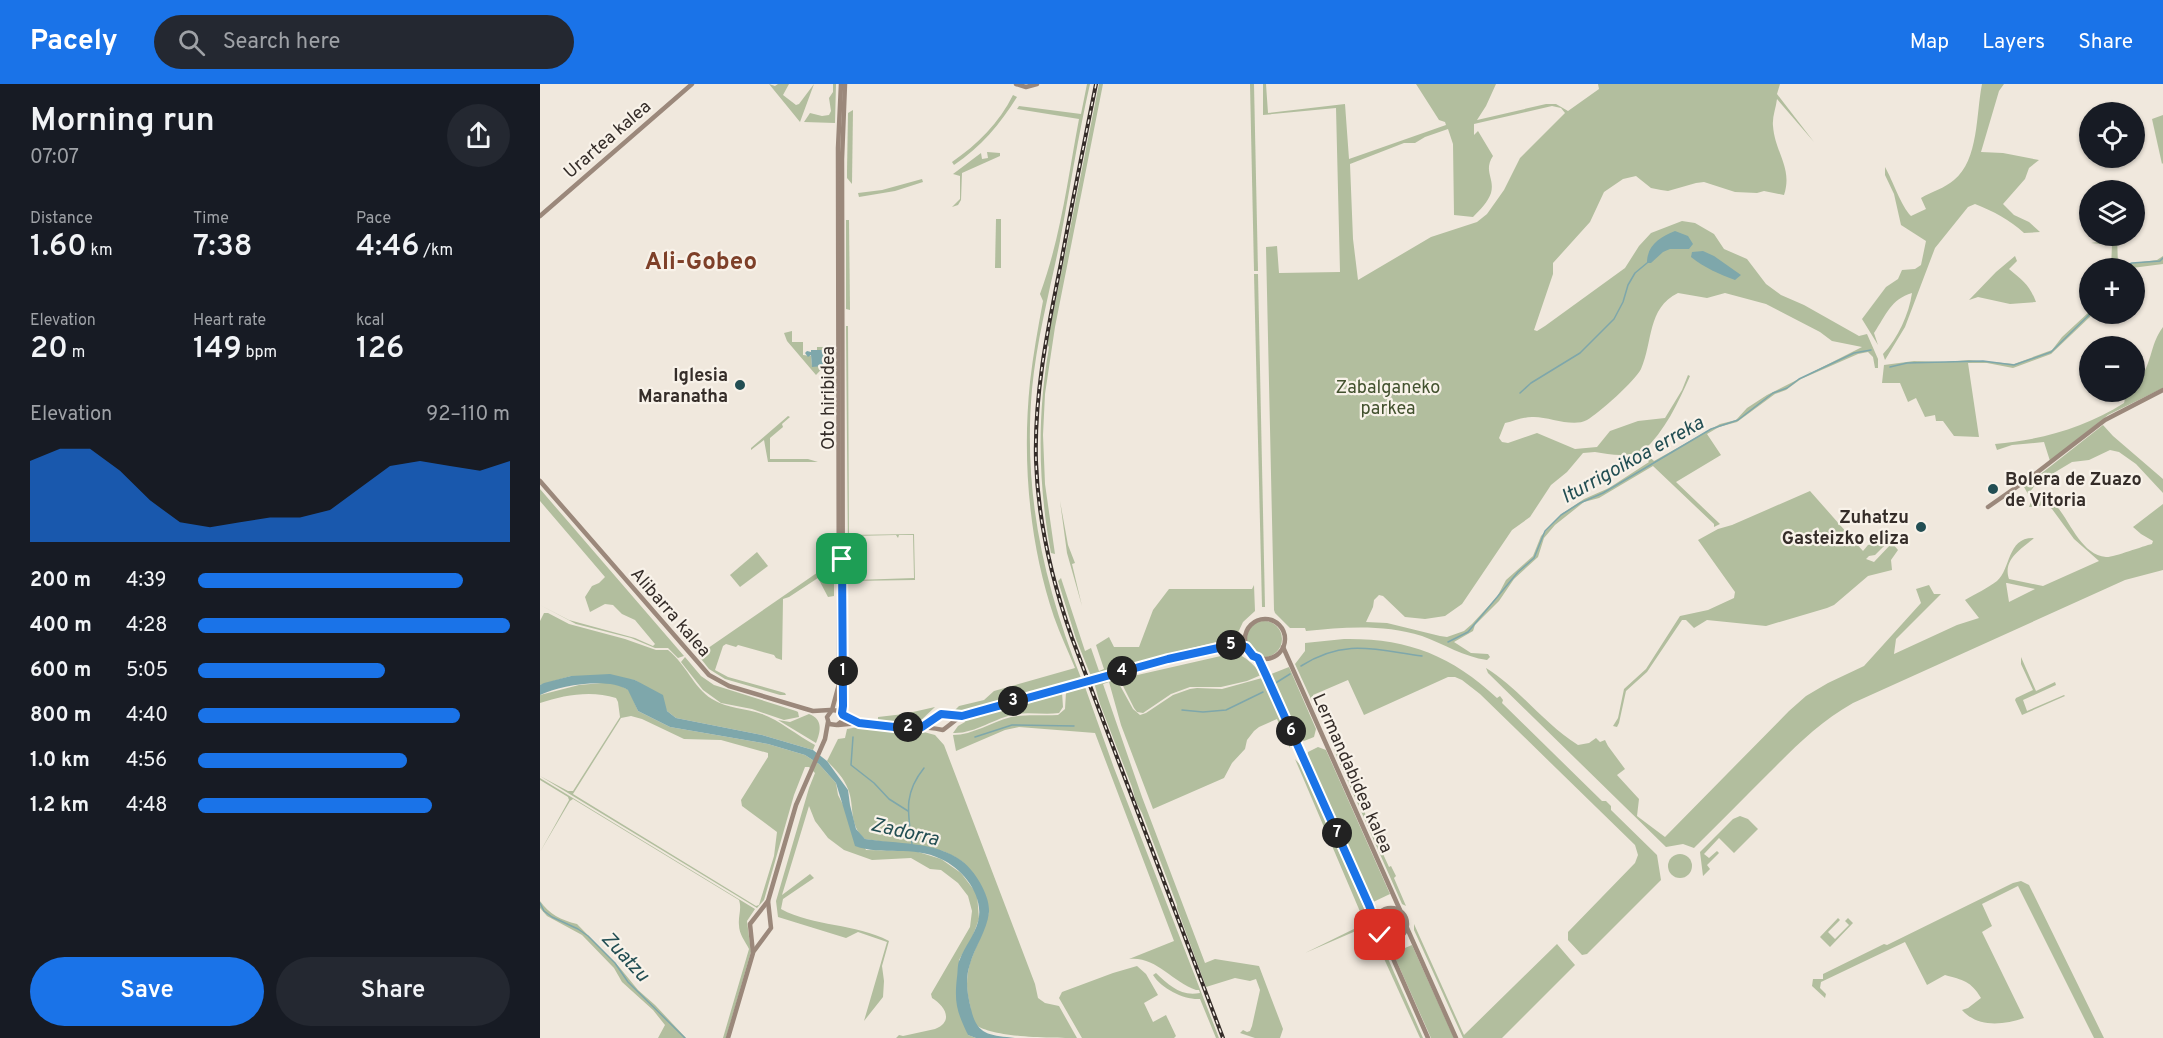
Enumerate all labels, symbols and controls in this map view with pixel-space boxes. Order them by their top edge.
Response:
search box [154,15,574,69]
text: Pacely [30,24,118,60]
icon: search [175,26,208,59]
text: Search here [223,29,340,56]
text: Map [1910,29,1949,56]
text: Layers [1982,29,2045,56]
text: Share [2078,29,2133,56]
street label: Urartea kalea [560,96,656,184]
text: Morning run [30,101,215,143]
map controls [2079,102,2145,402]
button: locate [2079,102,2145,168]
button: share [447,104,510,167]
text: 07:07 [30,145,79,171]
button: layers [2079,180,2145,246]
text: Distance [30,209,93,229]
text: Time [193,209,229,229]
text: Pace [356,209,391,229]
text: 1.60 [30,229,87,266]
text: 7:38 [193,229,252,266]
text: 4:46 [356,229,420,266]
text: km [87,241,113,261]
text: /km [420,241,453,261]
district label: Ali-Gobeo [645,248,757,278]
button: + [2079,258,2145,324]
text: Elevation [30,311,96,331]
text: Heart rate [193,311,266,331]
text: kcal [356,311,384,331]
text: 20 [30,331,68,368]
text: 149 [193,331,242,368]
text: 126 [356,331,404,368]
button: − [2079,336,2145,402]
text: m [68,343,85,363]
text: bpm [242,343,277,363]
street label: Oto hiribidea [818,346,841,450]
place label: Iglesia Maranatha [638,365,728,409]
park label: Zabalganeko parkea [1336,377,1440,421]
marker: Iglesia Maranatha [733,378,747,392]
text: Elevation [30,402,112,428]
text: 92–110 m [426,402,510,428]
water label: Iturrigoikoa erreka [1557,410,1709,511]
place label: Bolera de Zuazo de Vitoria [2005,469,2142,513]
marker: Bolera de Zuazo de Vitoria [1986,482,2000,496]
place label: Zuhatzu Gasteizko eliza [1782,507,1909,551]
marker: Zuhatzu Gasteizko eliza [1914,520,1928,534]
pin [816,533,867,584]
icon: arrive [825,542,858,575]
street label: Alibarra kalea [625,563,715,662]
text: 200 m [30,568,91,594]
text: 4:39 [126,568,167,594]
text: 400 m [30,613,92,639]
text: 4:28 [126,613,167,639]
pin: 5 [1216,630,1246,660]
text: 5 [1226,635,1236,655]
pin: 1 [828,656,858,686]
pin: 4 [1107,656,1137,686]
text: 600 m [30,658,91,684]
text: 5:05 [126,658,168,684]
text: 1 [840,661,846,681]
text: 4 [1117,661,1127,681]
pin: 3 [998,686,1028,716]
street label: Lermandabidea kalea [1306,690,1397,857]
text: 3 [1008,691,1018,711]
text: 800 m [30,703,91,729]
text: 4:40 [126,703,168,729]
pin: 2 [893,712,923,742]
pin: 6 [1276,716,1306,746]
text: 2 [903,717,913,737]
text: 6 [1286,721,1296,741]
text: 1.0 km [30,748,90,774]
text: 4:56 [126,748,167,774]
text: 1.2 km [30,793,89,819]
text: 4:48 [126,793,168,819]
water label: Zadorra [868,813,942,854]
pin: 7 [1322,818,1352,848]
text: 7 [1333,823,1341,843]
pin [1354,909,1405,960]
icon: check [1363,918,1396,951]
water label: Zuatzu [595,927,655,989]
button: Save [30,957,264,1026]
button: Share [276,957,510,1026]

